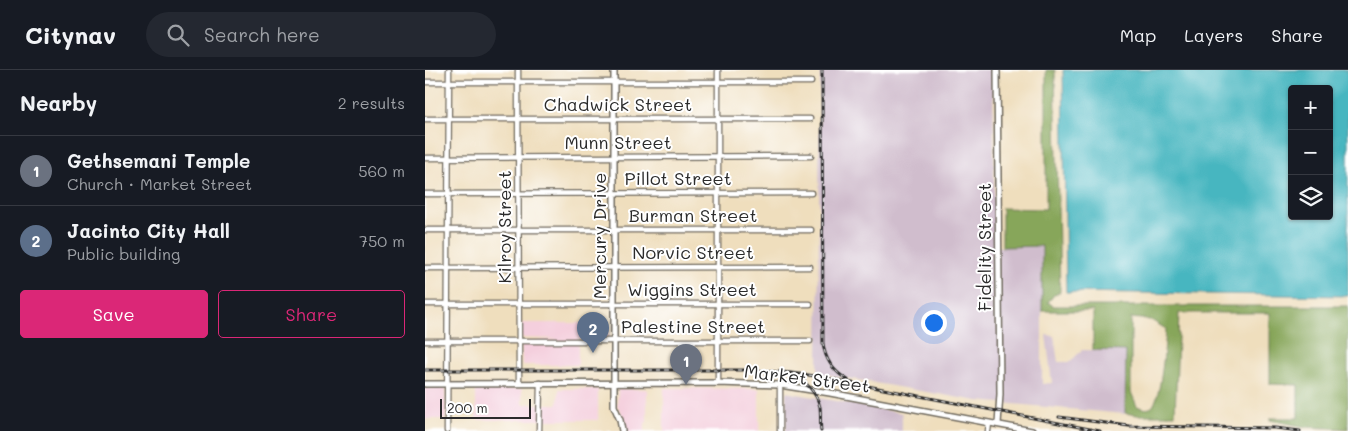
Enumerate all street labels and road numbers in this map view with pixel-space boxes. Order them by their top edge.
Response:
street label: Chadwick Street [544,92,692,116]
street label: Munn Street [564,130,672,154]
street label: Pillot Street [624,166,732,190]
street label: Kilroy Street [492,170,516,284]
street label: Mercury Drive [587,173,611,299]
street label: Fidelity Street [972,183,996,311]
street label: Burman Street [629,203,757,227]
street label: Norvic Street [632,240,754,264]
street label: Wiggins Street [627,277,757,301]
street label: Palestine Street [621,314,765,338]
street label: Market Street [743,358,871,398]

